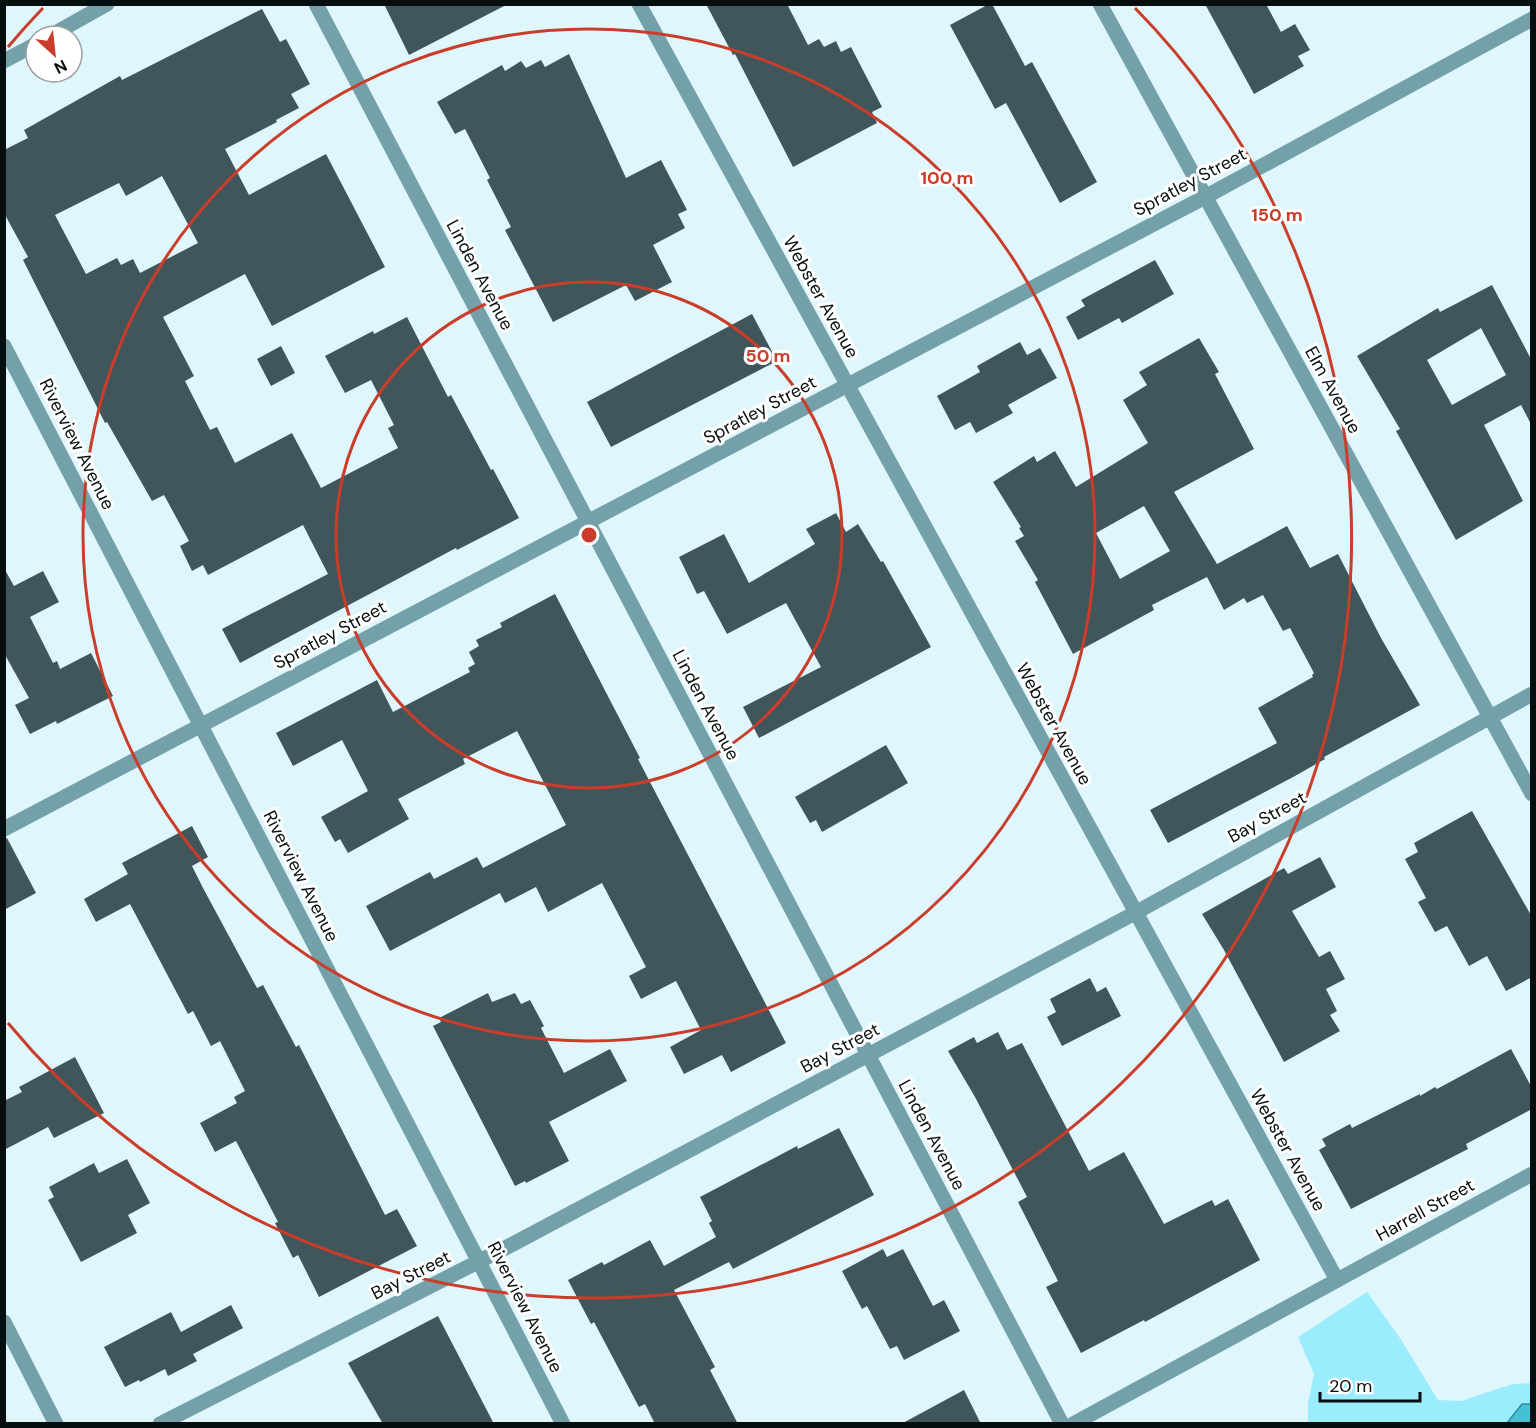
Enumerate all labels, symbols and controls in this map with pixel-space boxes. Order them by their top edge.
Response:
north arrow [24,24,84,84]
text: N [51,55,71,79]
street label: Spratley Street [1129,142,1251,222]
text: 100 m [920,166,974,190]
text: 150 m [1251,203,1303,227]
street label: Linden Avenue [441,216,519,334]
street label: Webster Avenue [777,232,865,362]
street label: Elm Avenue [1299,342,1367,438]
text: 50 m [745,344,791,368]
street label: Spratley Street [699,370,821,450]
street label: Riverview Avenue [34,374,120,514]
centre of rings [579,525,599,545]
street label: Spratley Street [269,595,391,675]
street label: Linden Avenue [667,646,745,764]
street label: Webster Avenue [1010,659,1098,789]
street label: Bay Street [1223,786,1311,848]
street label: Riverview Avenue [258,806,344,946]
street label: Bay Street [796,1017,884,1079]
street label: Linden Avenue [893,1076,971,1194]
street label: Webster Avenue [1244,1085,1332,1215]
street label: Harrell Street [1371,1173,1479,1247]
street label: Riverview Avenue [482,1237,568,1377]
street label: Bay Street [367,1245,455,1305]
scale bar [1320,1365,1420,1403]
text: 20 m [1329,1374,1372,1398]

